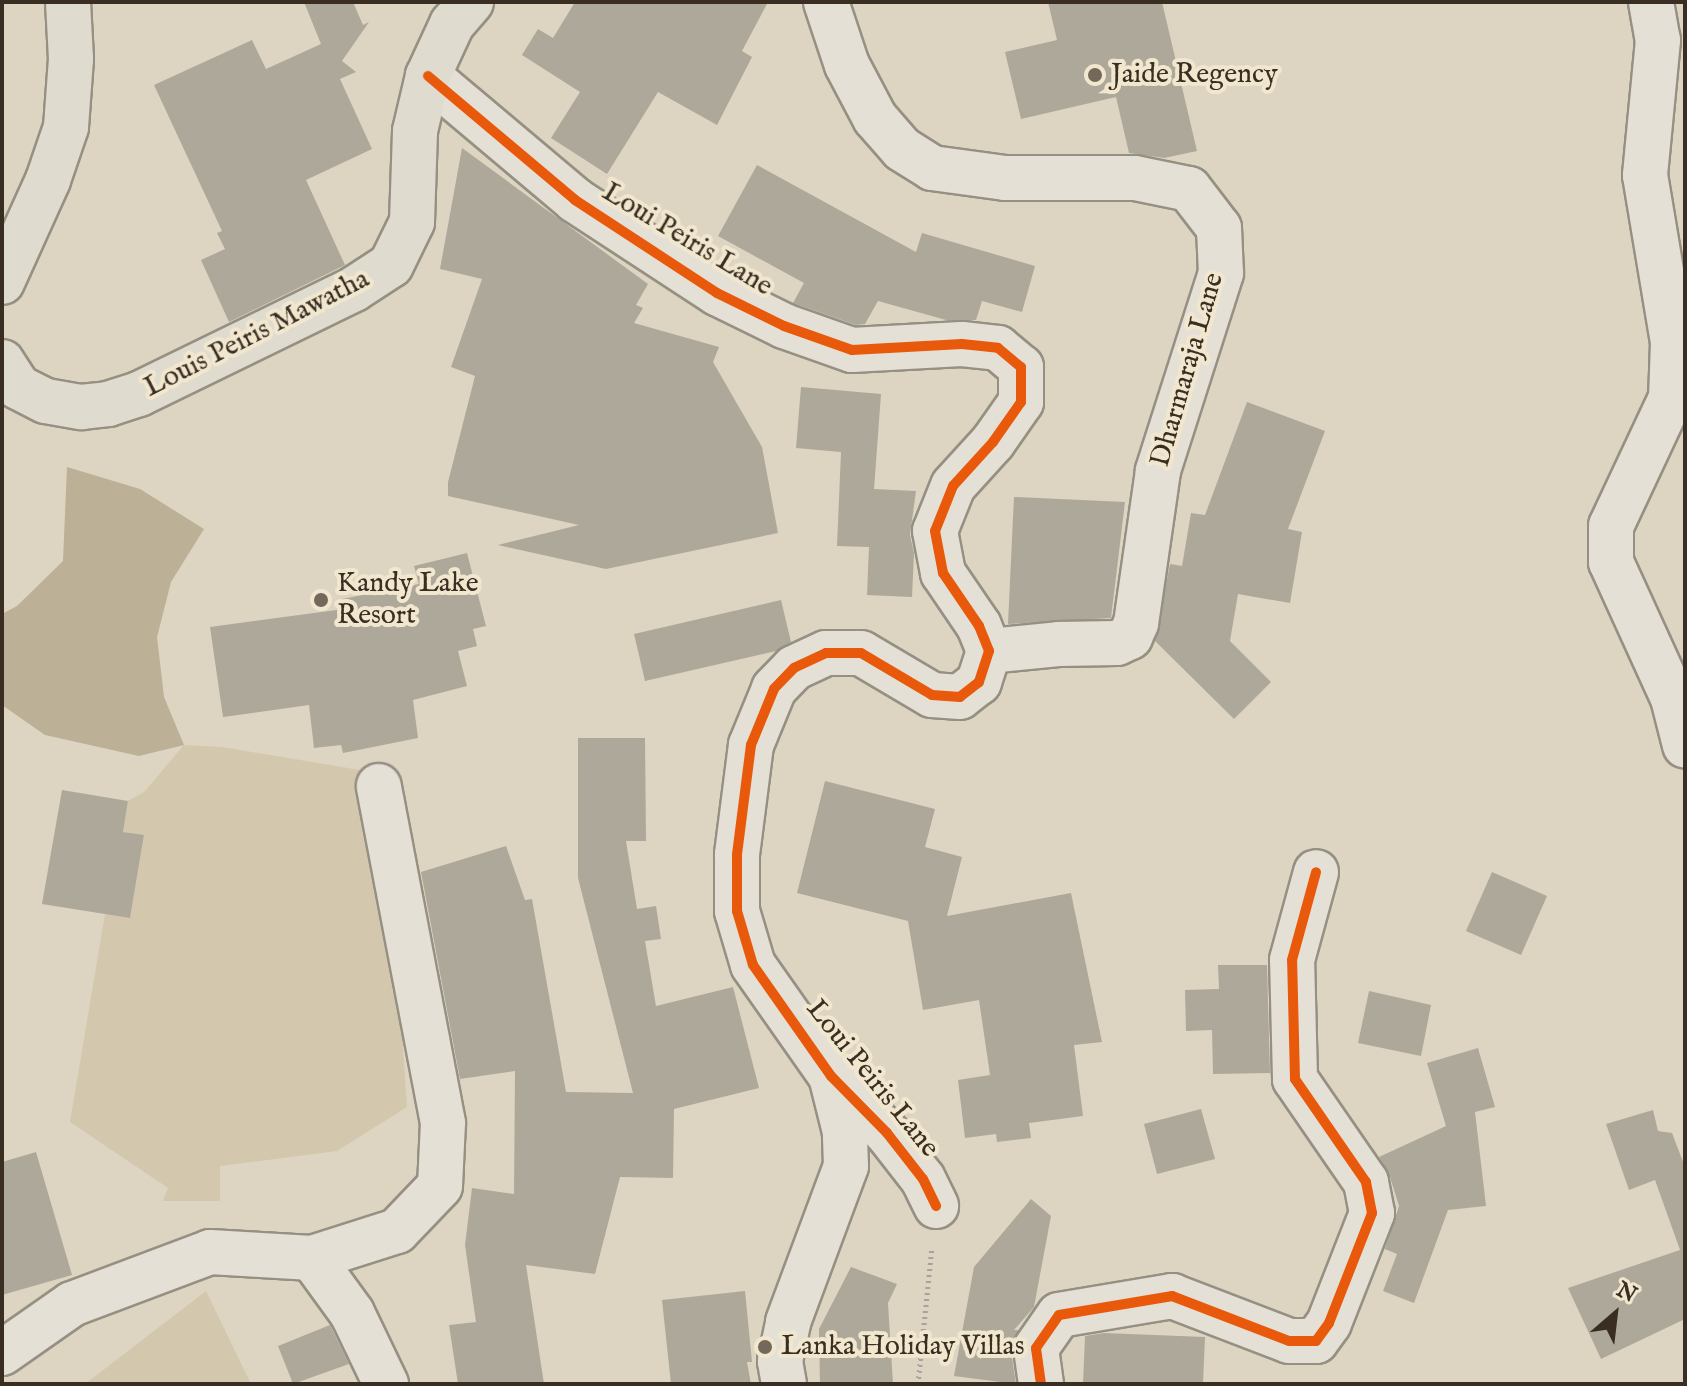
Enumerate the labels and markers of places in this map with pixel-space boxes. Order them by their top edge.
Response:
place label: Jaide Regency [1111,58,1278,92]
marker: Jaide Regency [1086,66,1104,84]
place label: Kandy Lake Resort [337,567,479,633]
marker: Kandy Lake Resort [312,591,330,609]
place label: Lanka Holiday Villas [781,1330,1024,1364]
marker: Lanka Holiday Villas [756,1338,774,1356]

